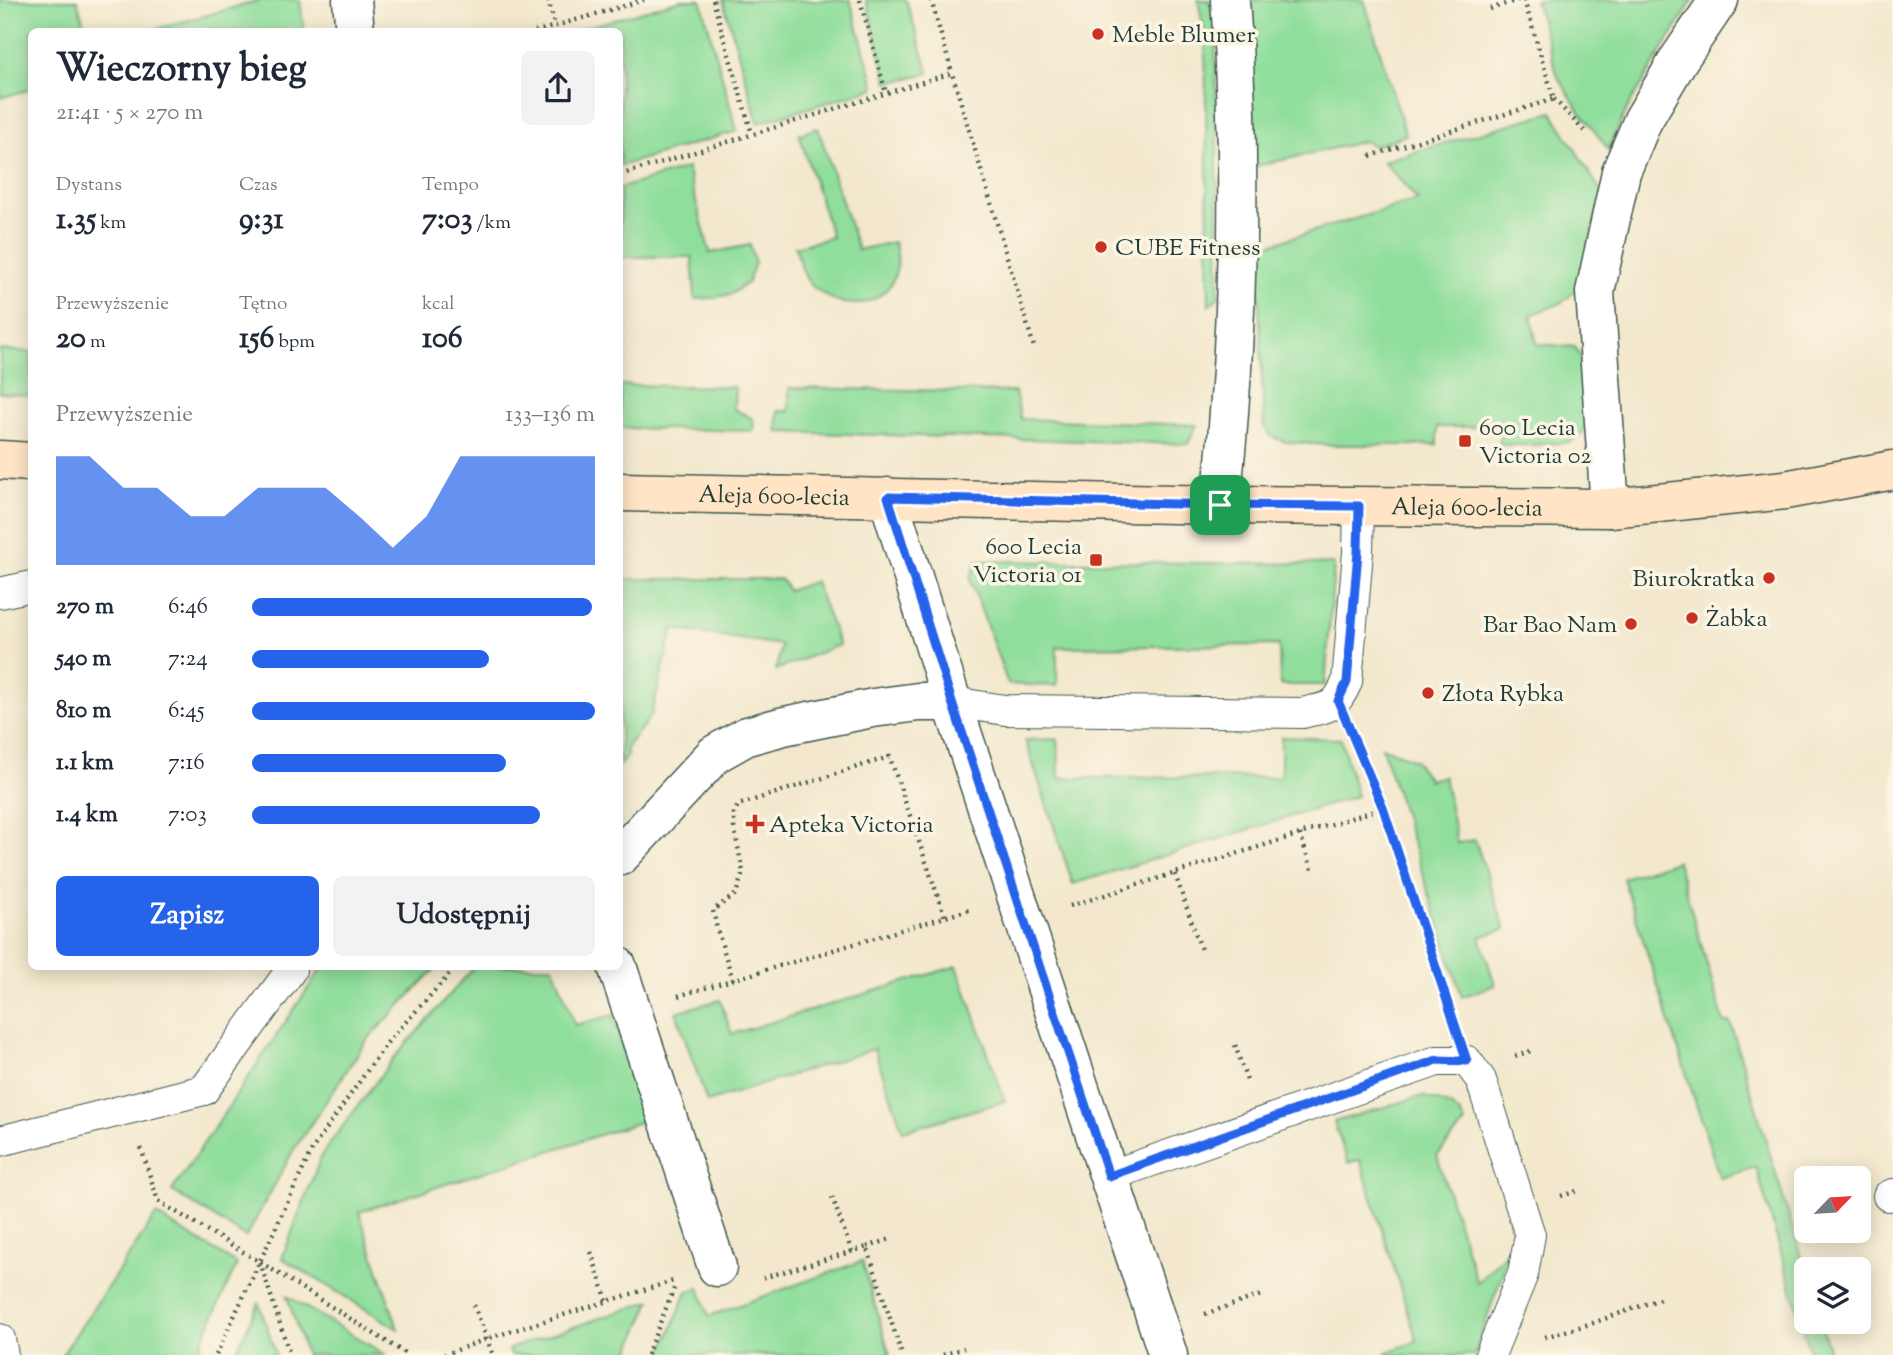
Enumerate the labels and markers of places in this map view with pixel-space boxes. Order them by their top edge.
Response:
place label: Meble Blumer [1112,19,1255,53]
marker: Meble Blumer [1090,26,1106,42]
place label: CUBE Fitness [1115,232,1261,266]
marker: CUBE Fitness [1093,239,1109,255]
place label: 600 Lecia Victoria 02 [1479,412,1591,474]
marker: 600 Lecia Victoria 02 [1457,433,1473,449]
pin [1190,475,1250,535]
place label: 600 Lecia Victoria 01 [973,531,1082,593]
marker: 600 Lecia Victoria 01 [1088,552,1104,568]
place label: Biurokratka [1633,563,1755,597]
marker: Biurokratka [1761,570,1777,586]
place label: Żabka [1706,603,1768,637]
place label: Bar Bao Nam [1483,609,1617,643]
marker: Żabka [1684,610,1700,626]
marker: Bar Bao Nam [1623,616,1639,632]
place label: Złota Rybka [1442,678,1564,712]
marker: Złota Rybka [1420,685,1436,701]
place label: Apteka Victoria [769,809,934,843]
marker: Apteka Victoria [747,816,763,832]

